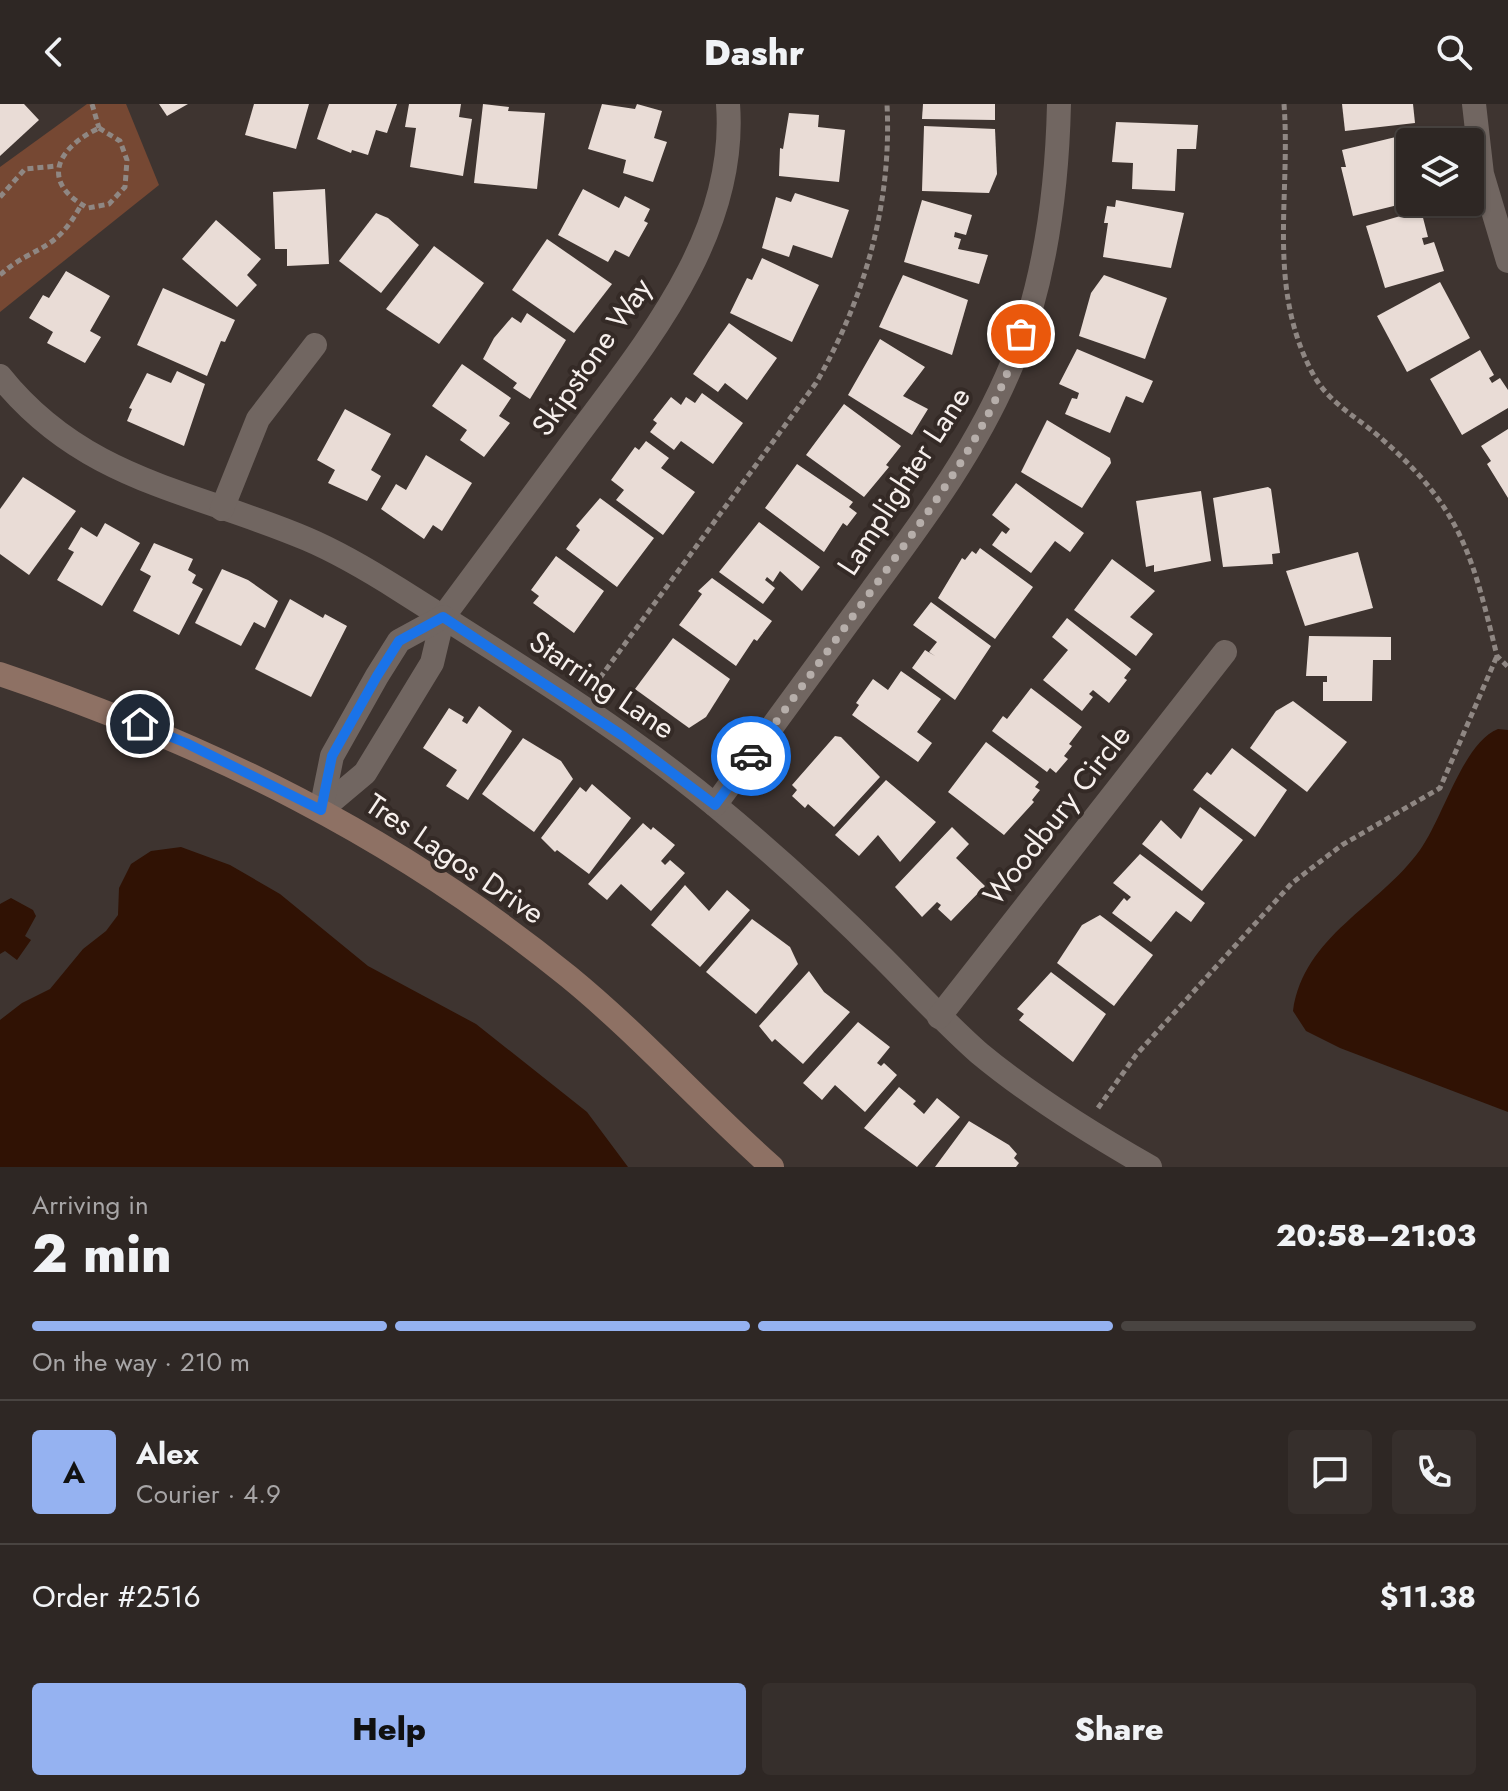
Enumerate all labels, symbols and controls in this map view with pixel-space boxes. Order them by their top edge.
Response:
text: Dashr [704,26,804,78]
icon: back [32,30,76,74]
icon: search [1432,30,1476,74]
map controls [1396,128,1484,216]
button: layers [1396,128,1484,216]
street label: Skipstone Way [521,268,663,445]
pin [987,300,1055,368]
icon: bag [999,312,1043,356]
street label: Lamplighter Lane [826,378,981,583]
street label: Starring Lane [521,620,684,749]
pin [106,690,174,758]
icon: home [118,702,162,746]
street label: Woodbury Circle [972,715,1141,914]
courier [711,716,791,796]
icon: car [729,734,773,778]
street label: Tres Lagos Drive [357,783,553,934]
text: Arriving in [32,1186,149,1224]
text: 20:58–21:03 [1276,1214,1476,1257]
text: 2 min [32,1216,172,1292]
text: On the way · 210 m [32,1343,250,1381]
button: chat [1288,1430,1372,1514]
button: phone [1392,1430,1476,1514]
text: Alex [136,1432,199,1475]
text: A [63,1451,85,1494]
text: Courier · 4.9 [136,1475,281,1513]
text: Order #2516 [32,1575,201,1618]
text: $11.38 [1380,1575,1476,1618]
button: Help [32,1683,746,1775]
button: Share [762,1683,1476,1775]

